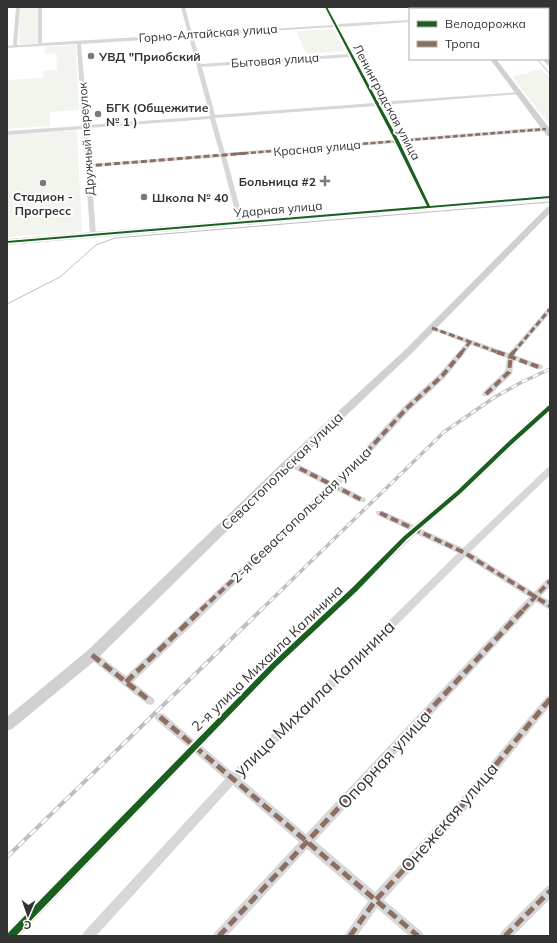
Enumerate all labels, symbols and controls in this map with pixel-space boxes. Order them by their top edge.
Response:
legend [409,8,549,60]
text: Велодорожка [445,16,526,31]
street label: Горно-Алтайская улица [138,21,278,45]
text: Тропа [445,36,480,51]
street label: Ленинградская улица [350,41,424,163]
place label: УВД "Приобский [98,49,201,64]
street label: Бытовая улица [230,49,320,71]
marker: УВД "Приобский [86,51,96,61]
street label: Дружный переулок [75,81,97,196]
place label: БГК (Общежитие № 1 ) [106,100,209,129]
marker: БГК (Общежитие № 1 ) [93,109,103,119]
street label: Красная улица [273,137,361,159]
place label: Больница #2 [239,174,316,189]
marker: Больница #2 [319,175,331,187]
marker: Стадион - Прогресс [38,178,48,188]
place label: Стадион - Прогресс [13,189,73,218]
place label: Школа № 40 [152,190,228,205]
marker: Школа № 40 [139,192,149,202]
street label: Ударная улица [232,198,323,220]
street label: Севастопольская улица [217,408,347,534]
street label: 2-я Севастопольская улица [227,443,375,587]
street label: 2-я улица Михаила Калинина [188,581,346,735]
street label: улица Михаила Калинина [229,616,399,780]
street label: Опорная улица [333,705,436,813]
street label: Онежская улица [396,758,503,877]
north arrow [8,895,48,935]
text: С [23,918,32,932]

